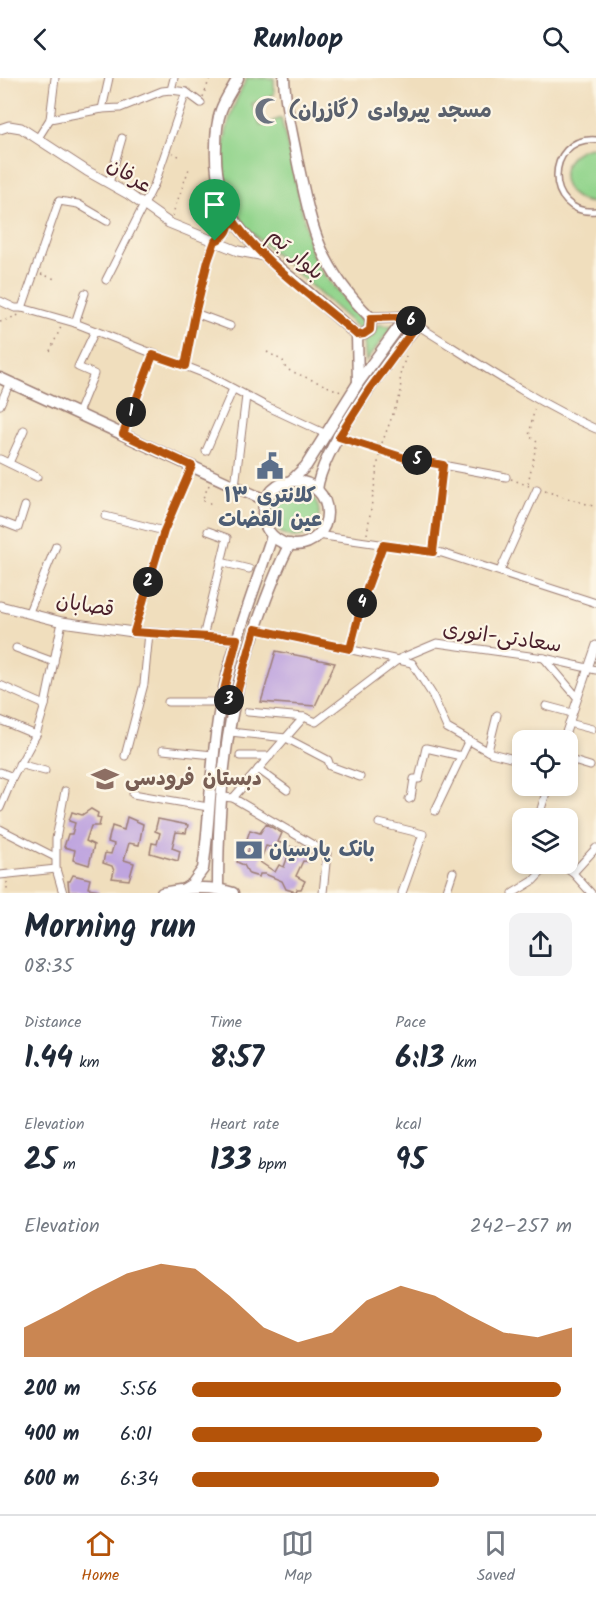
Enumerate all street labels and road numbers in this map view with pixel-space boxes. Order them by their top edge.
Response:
street label: عرفان [100,149,158,203]
street label: بلوار بَم [259,221,331,289]
street label: قصابان [53,585,117,627]
street label: سعادتی-انوری [440,613,564,663]

